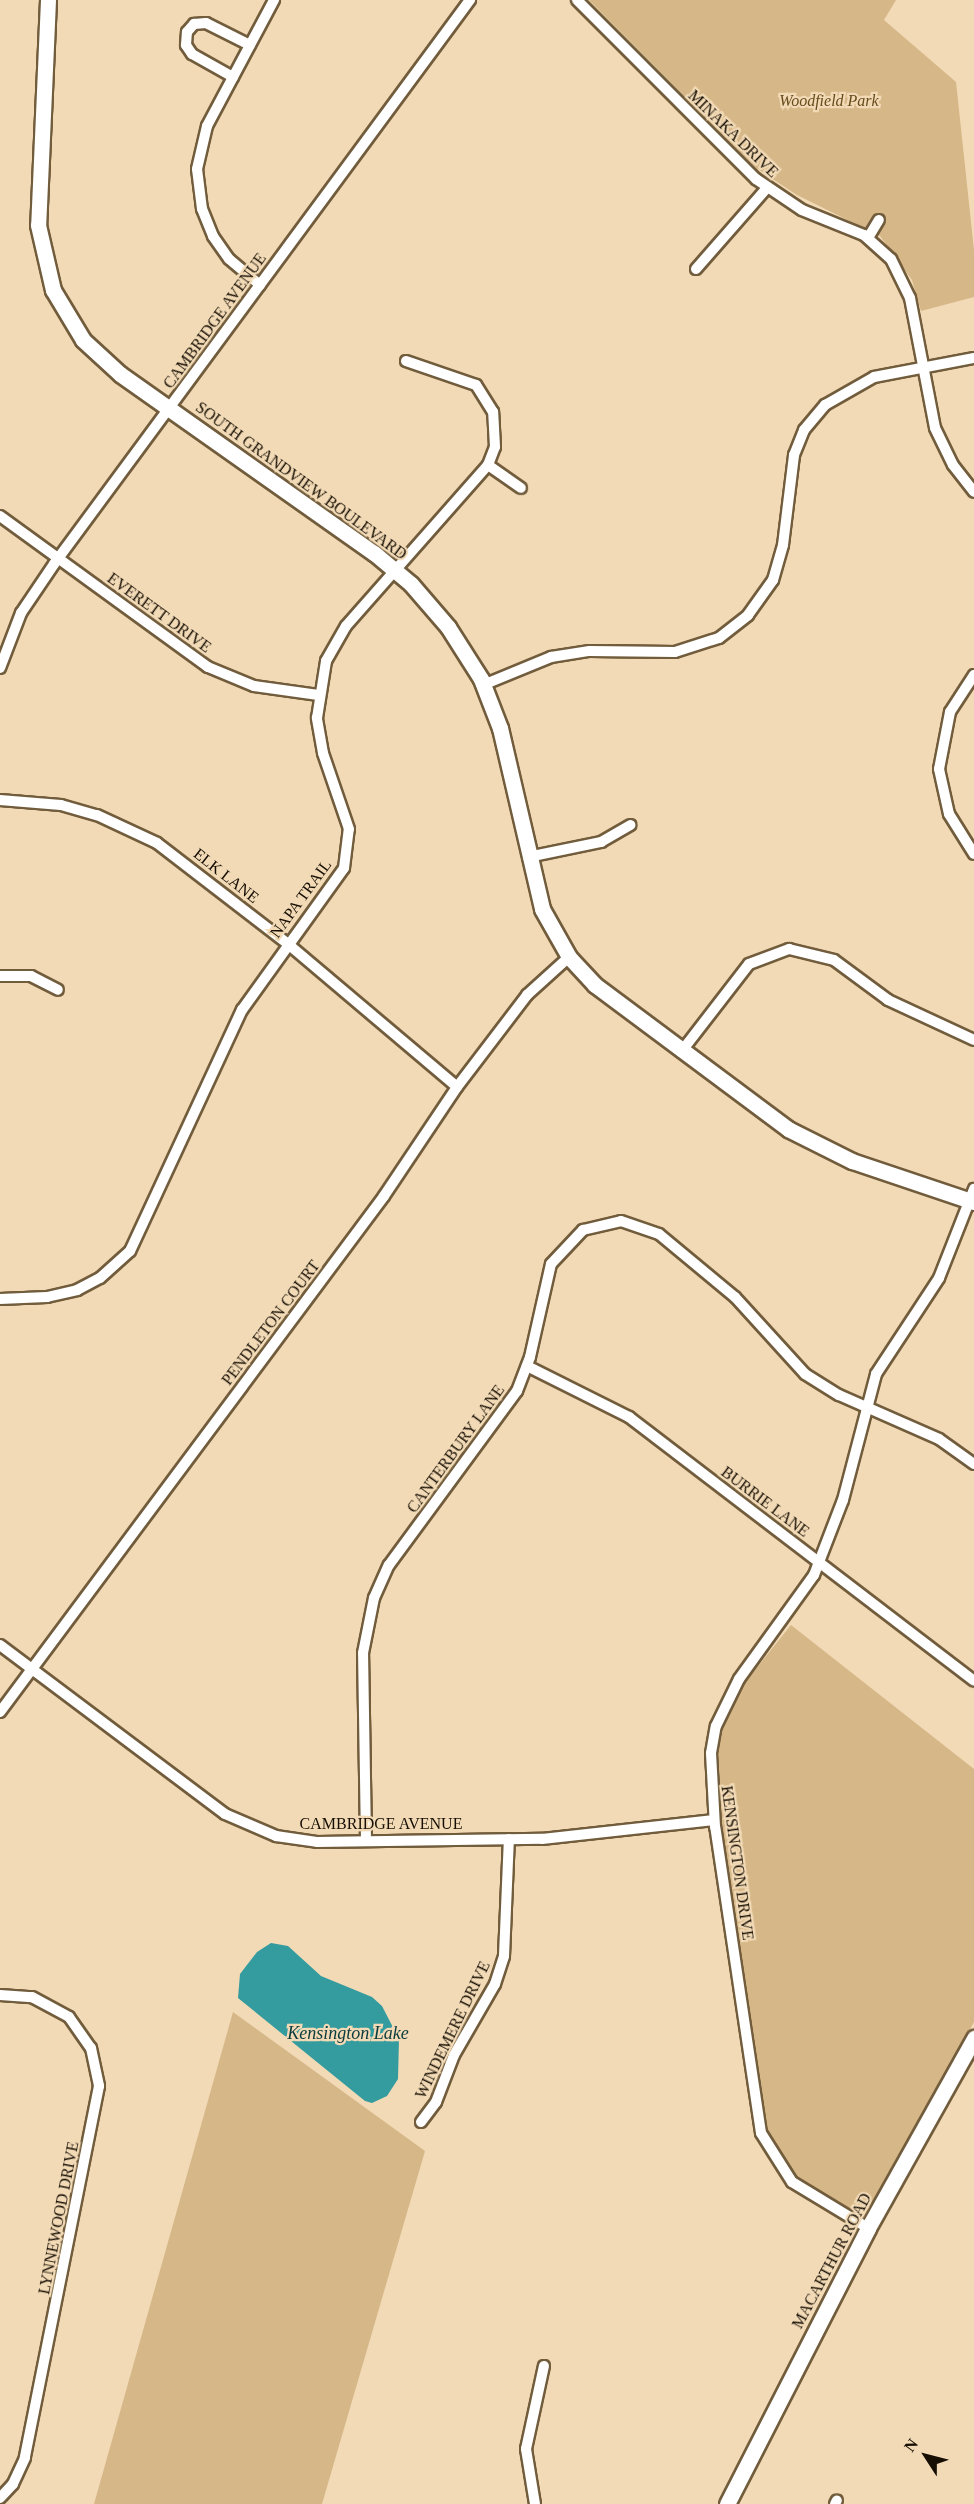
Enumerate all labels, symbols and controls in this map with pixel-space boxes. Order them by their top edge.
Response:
street label: MINAKA DRIVE [684,86,782,182]
park label: Woodfield Park [779,91,879,111]
street label: CAMBRIDGE AVENUE [159,249,271,393]
street label: SOUTH GRANDVIEW BOULEVARD [192,398,410,564]
street label: EVERETT DRIVE [103,569,215,657]
street label: ELK LANE [189,844,263,908]
street label: NAPA TRAIL [266,856,336,942]
street label: PENDLETON COURT [218,1257,324,1389]
street label: CANTERBURY LANE [403,1381,509,1517]
street label: BURRIE LANE [717,1463,813,1541]
street label: KENSINGTON DRIVE [717,1785,757,1941]
street label: CAMBRIDGE AVENUE [299,1814,463,1834]
street label: WINDEMERE DRIVE [411,1958,495,2102]
water label: Kensington Lake [287,2022,409,2044]
street label: LYNNEWOOD DRIVE [35,2140,83,2296]
street label: MACARTHUR ROAD [788,2190,876,2332]
north arrow [896,2426,956,2486]
text: N [901,2435,921,2455]

